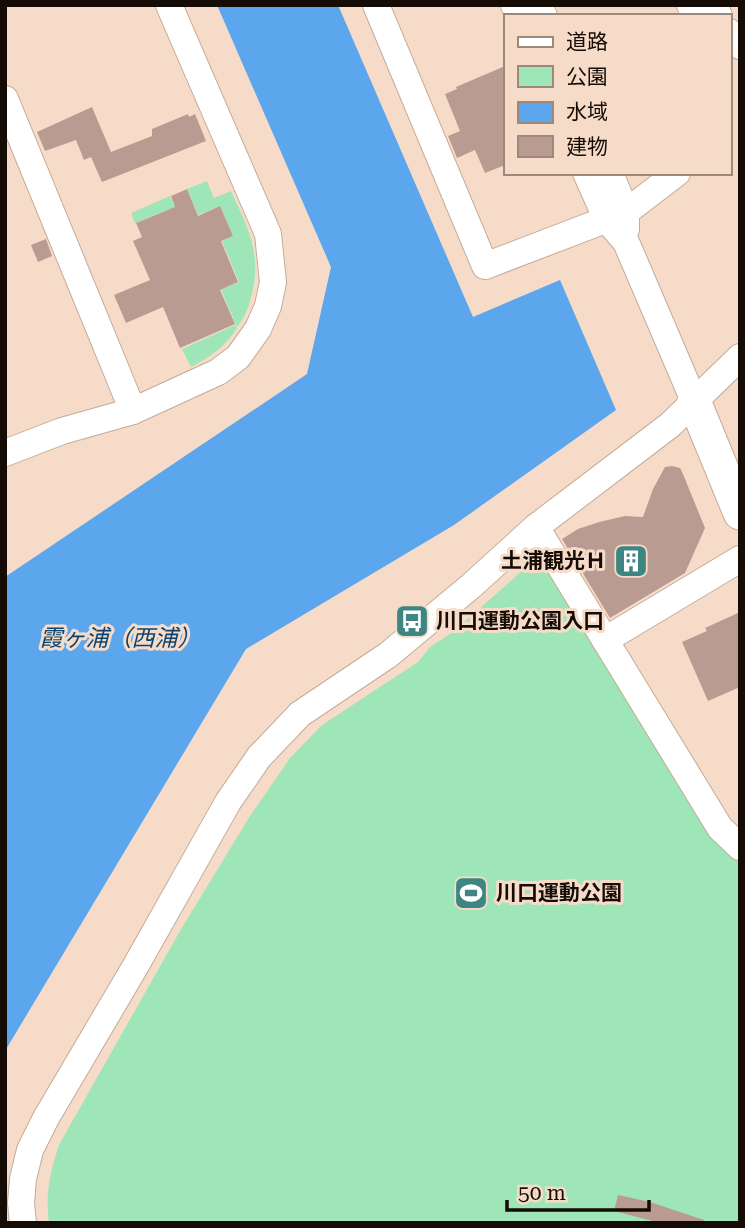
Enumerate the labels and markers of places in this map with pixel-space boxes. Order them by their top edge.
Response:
building icon: 土浦観光Ｈ [612,542,650,580]
place label: 土浦観光Ｈ [501,549,606,573]
bus stop icon: 川口運動公園入口 [393,602,431,640]
place label: 川口運動公園入口 [436,609,604,633]
sports icon: 川口運動公園 [452,874,490,912]
place label: 川口運動公園 [496,881,622,905]

